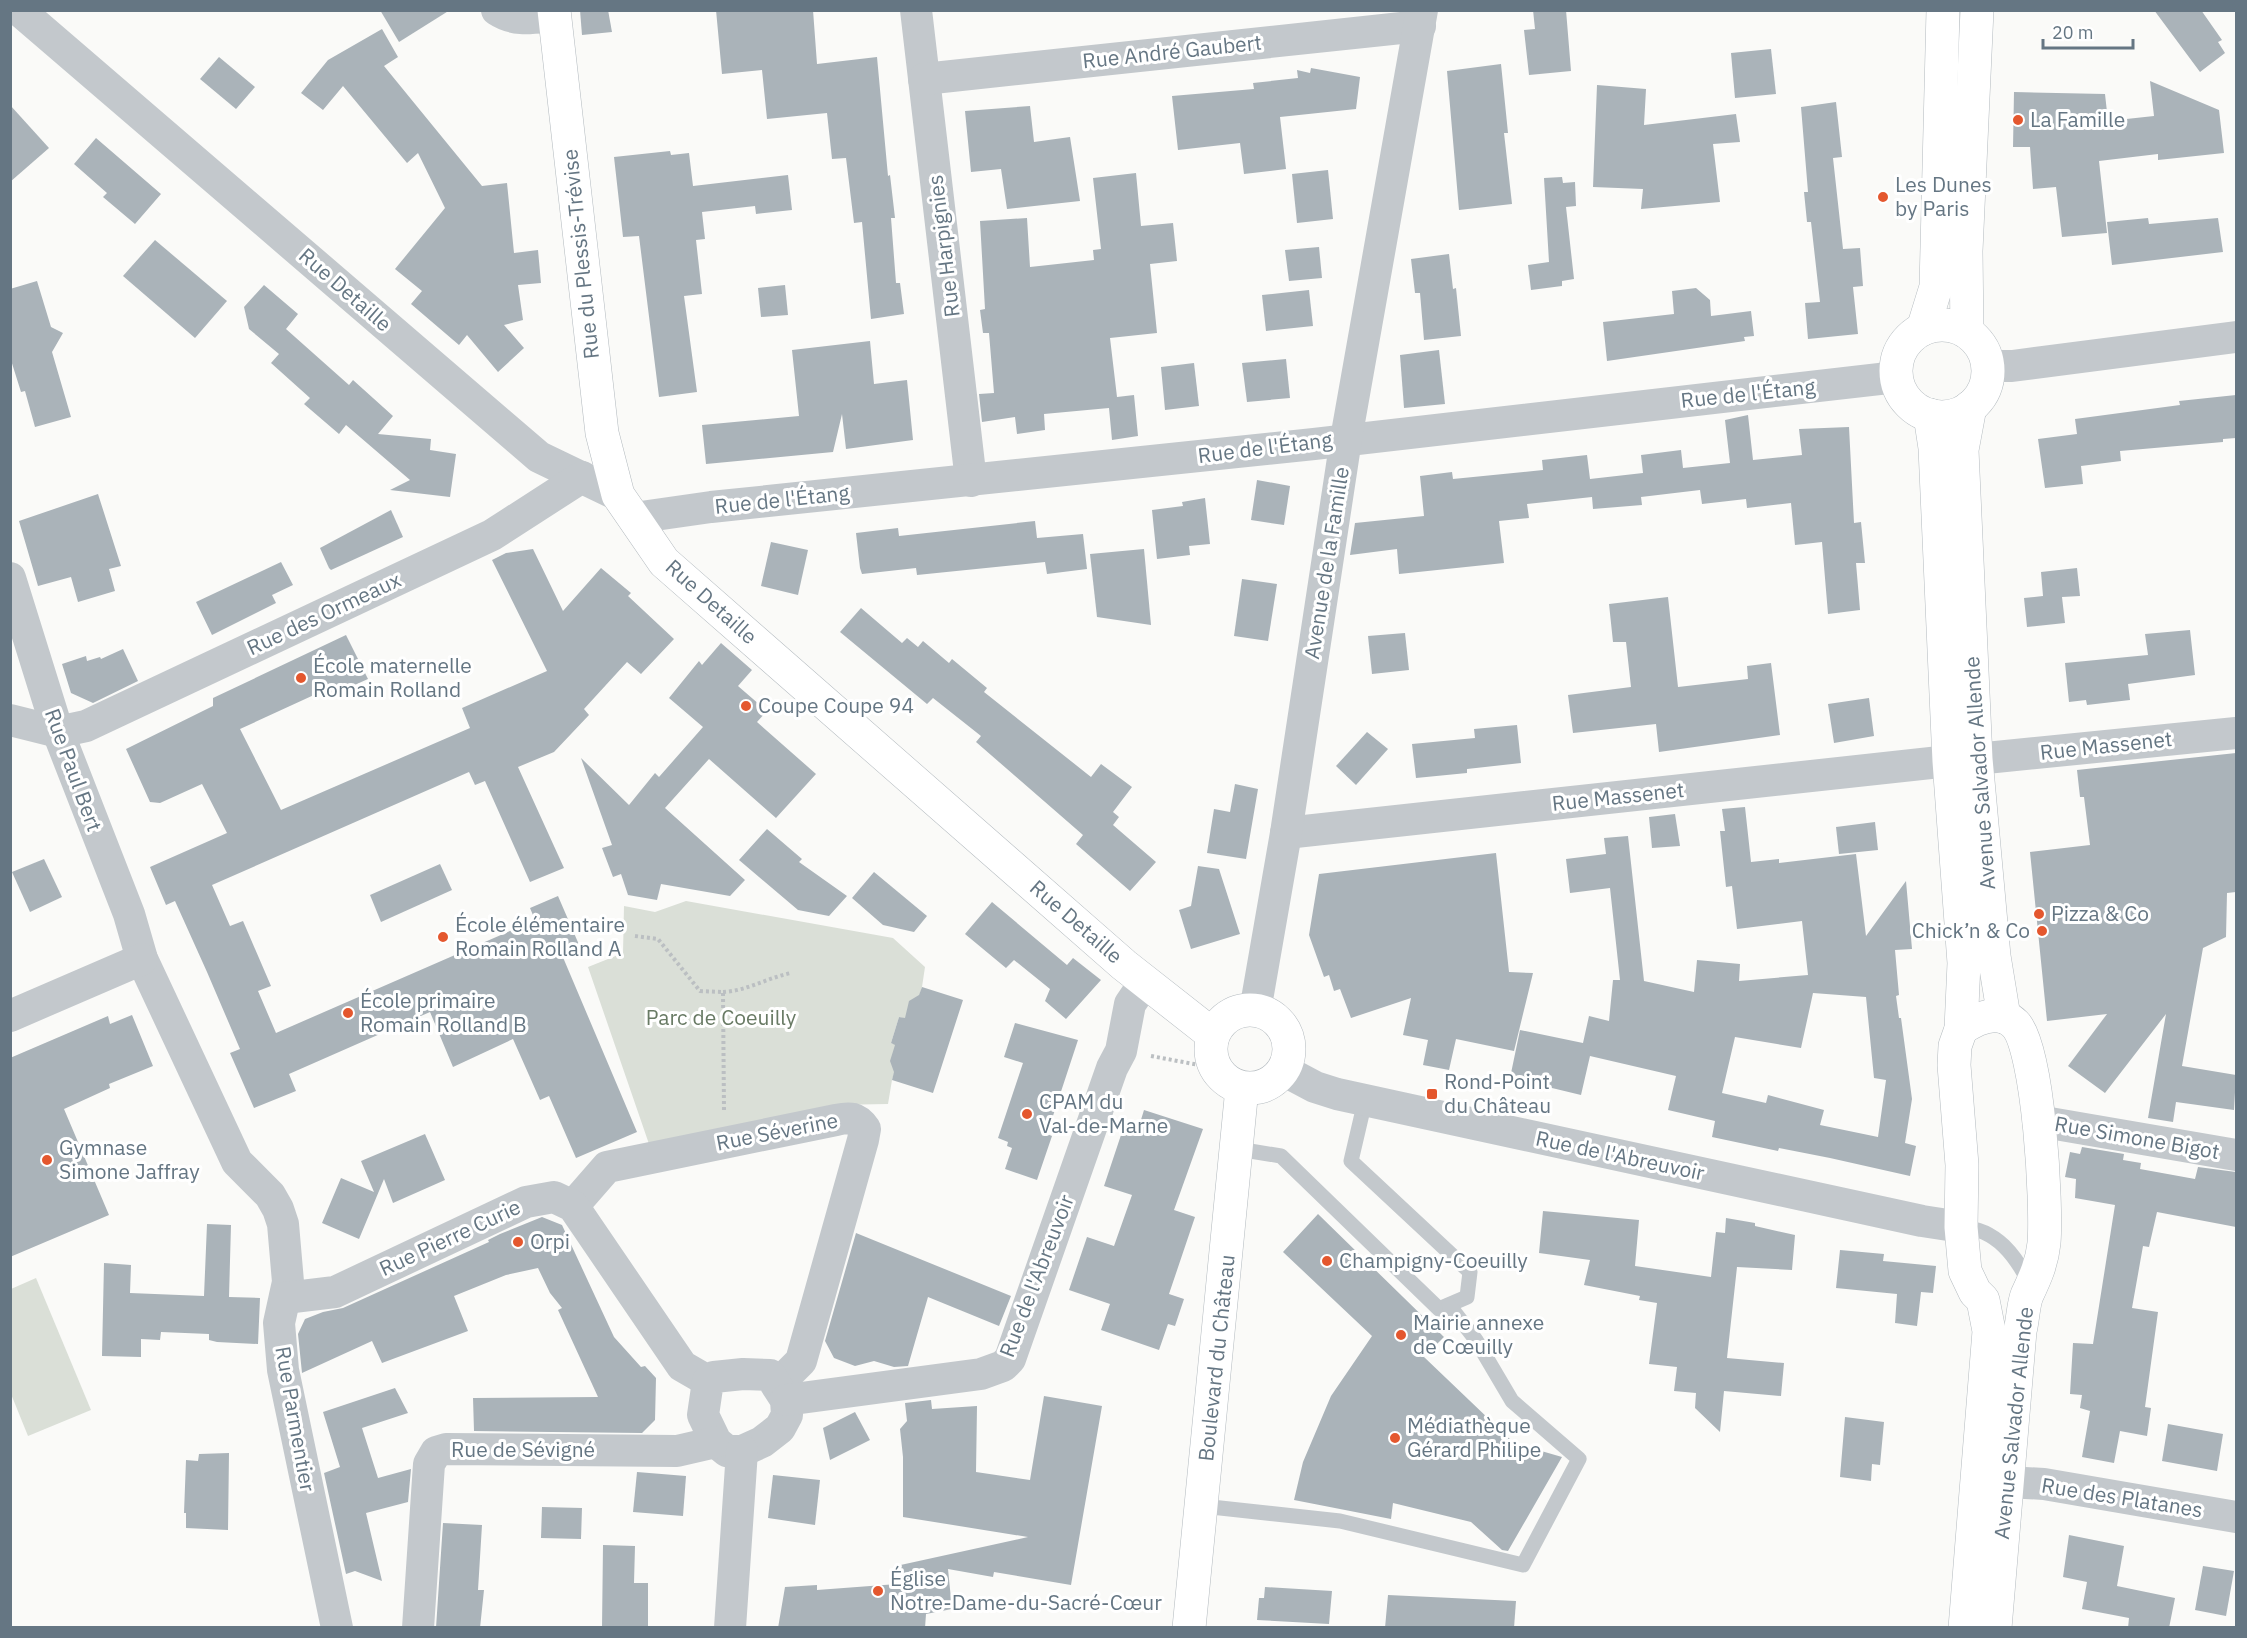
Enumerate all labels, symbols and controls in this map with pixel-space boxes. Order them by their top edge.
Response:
scale bar [2043,12,2133,50]
text: 20 m [2052,21,2094,44]
street label: Rue André Gaubert [1081,28,1263,74]
place label: La Famille [2030,105,2125,133]
marker: La Famille [2011,113,2025,127]
street label: Rue du Plessis-Trévise [555,148,605,361]
place label: Les Dunes by Paris [1895,170,1992,222]
street label: Rue Harpignies [920,173,966,319]
marker: Les Dunes by Paris [1876,190,1890,204]
street label: Rue Detaille [293,241,398,337]
street label: Rue de l'Étang [1679,372,1817,414]
street label: Rue de l'Étang [1196,425,1334,469]
street label: Avenue de la Famille [1297,465,1355,661]
street label: Rue de l'Étang [713,478,851,520]
street label: Rue Detaille [660,553,763,650]
street label: Rue des Ormeaux [242,565,405,661]
place label: École maternelle Romain Rolland [313,651,472,703]
street label: Avenue Salvador Allende [1957,655,2001,891]
marker: École maternelle Romain Rolland [294,671,308,685]
place label: Coupe Coupe 94 [758,691,914,719]
marker: Coupe Coupe 94 [739,699,753,713]
street label: Rue Paul Bert [39,704,109,835]
street label: Rue Massenet [2038,724,2173,766]
street label: Rue Massenet [1550,775,1685,817]
street label: Rue Detaille [1024,873,1129,969]
place label: Pizza & Co [2051,899,2149,927]
marker: Pizza & Co [2032,907,2046,921]
place label: École élémentaire Romain Rolland A [455,910,625,962]
place label: Chick’n & Co [1912,916,2030,944]
marker: Chick’n & Co [2035,924,2049,938]
marker: École élémentaire Romain Rolland A [436,930,450,944]
place label: École primaire Romain Rolland B [360,986,527,1038]
park label: Parc de Coeuilly [646,1003,797,1031]
marker: École primaire Romain Rolland B [341,1006,355,1020]
place label: Rond-Point du Château [1444,1067,1551,1119]
place label: CPAM du Val-de-Marne [1039,1087,1168,1139]
marker: Rond-Point du Château [1425,1087,1439,1101]
street label: Rue Séverine [714,1105,840,1157]
marker: CPAM du Val-de-Marne [1020,1107,1034,1121]
street label: Rue Simone Bigot [2053,1109,2222,1165]
street label: Rue de l'Abreuvoir [1533,1123,1707,1187]
place label: Gymnase Simone Jaffray [59,1133,200,1185]
marker: Gymnase Simone Jaffray [40,1153,54,1167]
street label: Rue de l'Abreuvoir [992,1190,1080,1361]
street label: Rue Pierre Curie [375,1192,525,1282]
place label: Orpi [530,1227,570,1255]
marker: Orpi [511,1235,525,1249]
place label: Champigny-Coeuilly [1339,1246,1528,1274]
street label: Boulevard du Château [1191,1253,1241,1463]
marker: Champigny-Coeuilly [1320,1254,1334,1268]
street label: Avenue Salvador Allende [1987,1305,2039,1541]
place label: Mairie annexe de Cœuilly [1413,1308,1544,1360]
marker: Mairie annexe de Cœuilly [1394,1328,1408,1342]
street label: Rue Parmentier [269,1344,323,1494]
place label: Médiathèque Gérard Philipe [1407,1411,1541,1463]
marker: Médiathèque Gérard Philipe [1388,1431,1402,1445]
street label: Rue de Sévigné [451,1435,595,1463]
street label: Rue des Platanes [2040,1470,2205,1524]
place label: Église Notre-Dame-du-Sacré-Cœur [890,1564,1162,1616]
marker: Église Notre-Dame-du-Sacré-Cœur [871,1584,885,1598]

